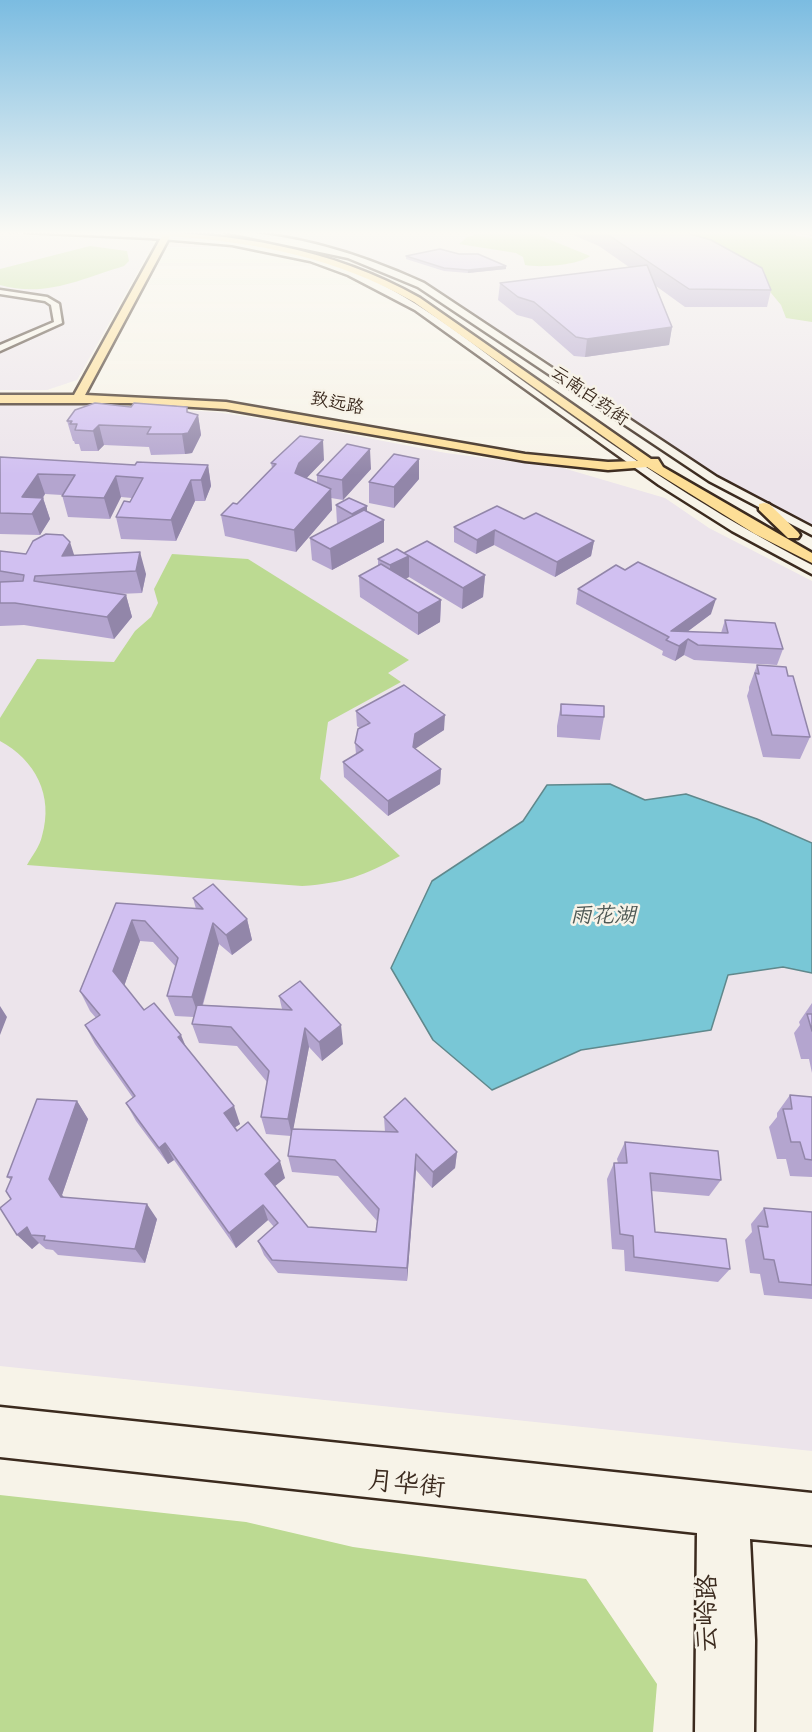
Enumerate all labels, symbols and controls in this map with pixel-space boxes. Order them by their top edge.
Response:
street label: 云南白药街 [545,363,631,433]
street label: 致远路 [308,390,366,422]
water label: 雨花湖 [570,906,636,932]
street label: 月华街 [366,1468,446,1508]
street label: 云岭路 [695,1574,727,1652]

